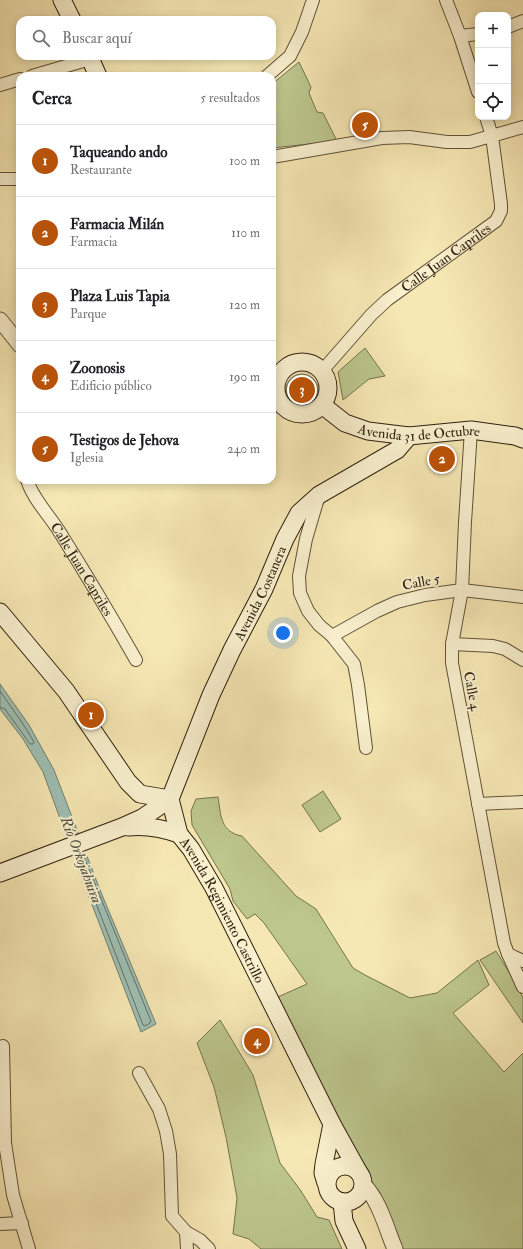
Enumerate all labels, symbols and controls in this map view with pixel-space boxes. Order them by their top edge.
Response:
map controls [475,12,511,120]
button: + [475,12,511,48]
search box [16,16,276,60]
icon: search [30,27,52,49]
text: Buscar aquí [62,29,131,48]
button: − [475,48,511,84]
button: locate [475,84,511,120]
text: Cerca [32,88,72,109]
text: 5 resultados [200,90,260,106]
pin: 5 [352,110,378,140]
text: Taqueando ando [70,143,168,162]
text: 1 [43,153,47,169]
text: 100 m [229,153,260,169]
text: Restaurante [70,162,132,178]
text: Farmacia Milán [70,215,164,234]
street label: Calle Juan Capriles [398,219,494,296]
text: 2 [42,225,48,241]
text: 110 m [231,225,260,241]
text: Farmacia [70,234,117,250]
text: Plaza Luis Tapia [70,287,170,306]
text: 3 [43,297,48,313]
text: 120 m [229,297,260,313]
text: Parque [70,306,106,322]
text: Zoonosis [70,359,125,378]
text: 4 [41,369,49,385]
text: 190 m [229,369,260,385]
pin: 3 [289,375,315,405]
text: Edificio público [70,378,152,394]
street label: Avenida 31 de Octubre [355,419,481,445]
text: Testigos de Jehova [70,431,179,450]
text: 5 [42,441,48,457]
text: 240 m [227,441,260,457]
pin: 2 [429,444,455,474]
text: Iglesia [70,450,104,466]
street label: Calle Juan Capriles [47,519,117,619]
street label: Avenida Costanera [230,543,290,644]
street label: Calle 5 [401,570,442,594]
your location [273,623,293,643]
street label: Calle 4 [460,670,484,713]
pin: 1 [78,700,104,730]
water label: Río Orkojahuira [55,813,106,906]
street label: Avenida Regimiento Castrillo [176,833,269,986]
pin: 4 [244,1026,270,1056]

